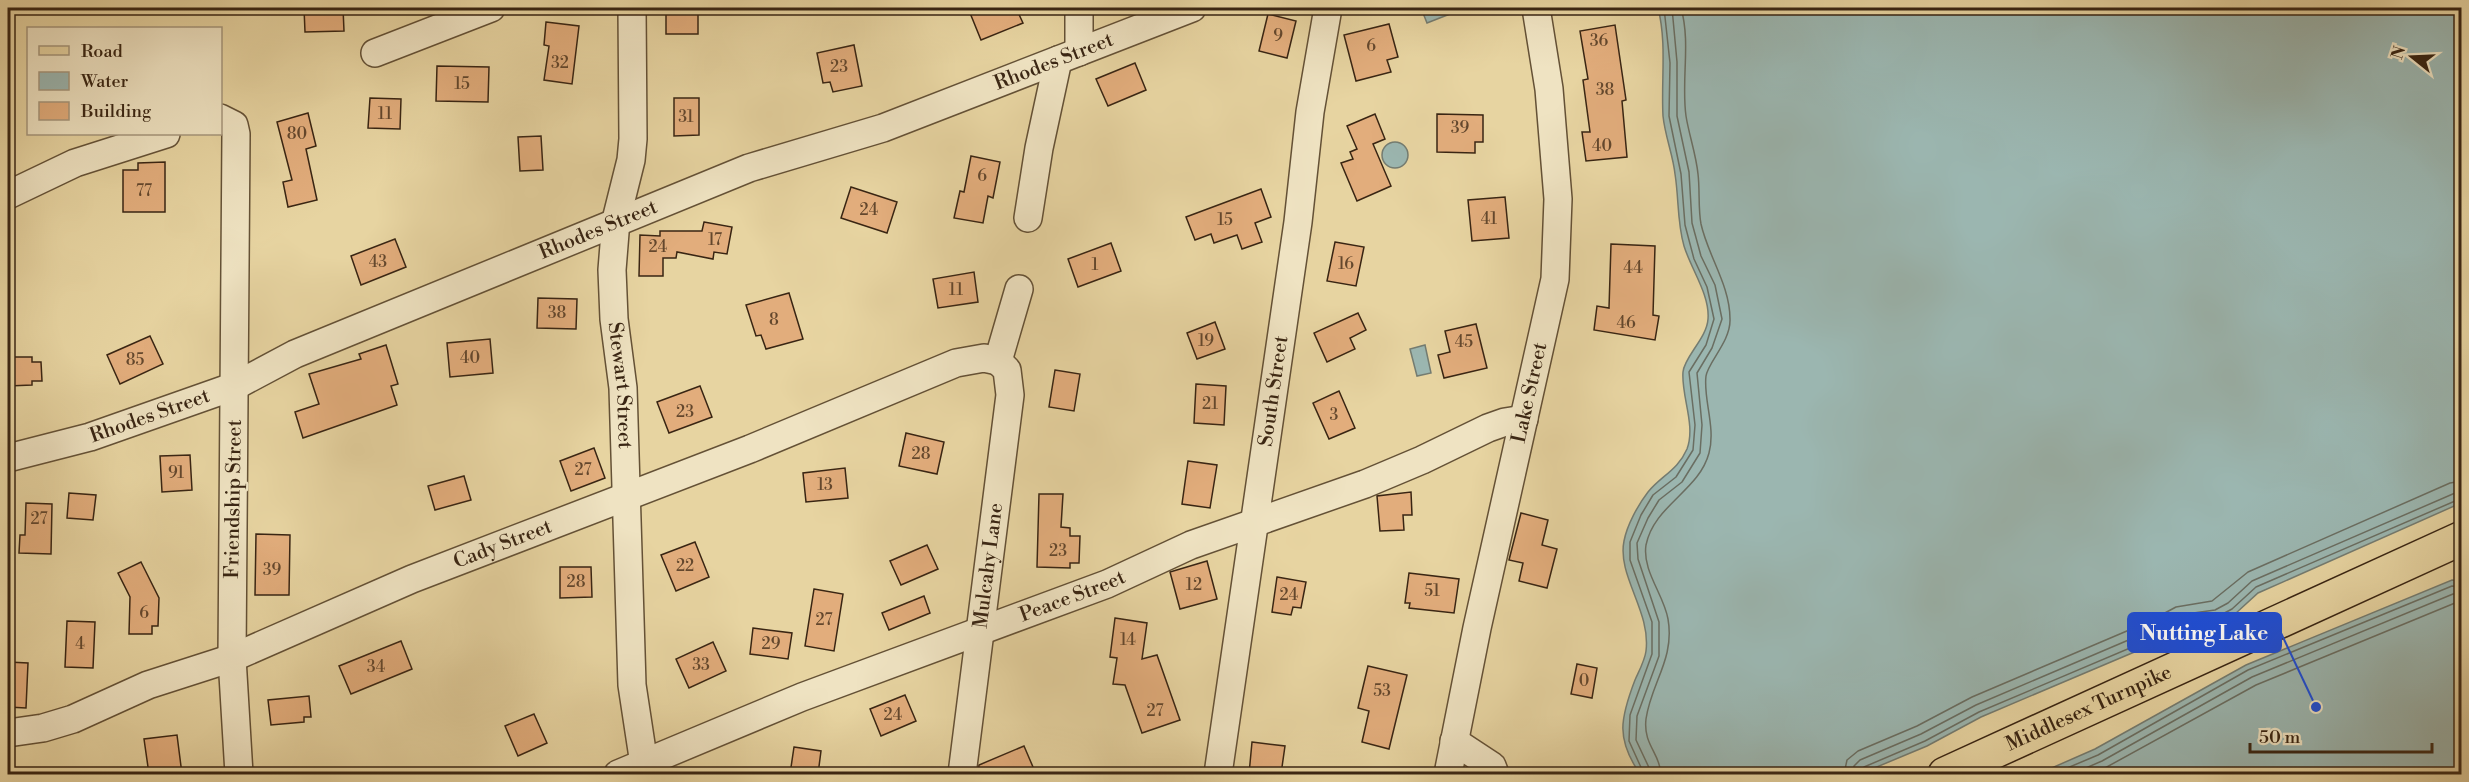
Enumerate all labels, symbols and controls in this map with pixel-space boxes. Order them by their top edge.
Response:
house number: 9 [1273,26,1283,46]
legend [27,27,222,135]
street label: Rhodes Street [991,27,1117,96]
north arrow [2382,27,2442,87]
house number: 36 [1590,31,1609,51]
house number: 6 [1366,36,1376,56]
text: Road [81,40,124,63]
text: N [2387,43,2410,62]
house number: 32 [551,53,569,73]
house number: 23 [830,57,848,77]
text: Water [80,70,129,93]
house number: 15 [454,74,470,94]
house number: 38 [1596,80,1615,100]
text: Building [80,100,152,123]
house number: 11 [378,104,392,124]
house number: 31 [678,107,694,127]
house number: 39 [1451,118,1470,138]
house number: 80 [287,124,307,144]
house number: 40 [1592,136,1612,156]
house number: 6 [977,166,987,186]
house number: 77 [136,181,152,201]
street label: Rhodes Street [535,194,661,265]
house number: 24 [860,200,879,220]
house number: 41 [1481,209,1497,229]
house number: 15 [1217,210,1233,230]
house number: 17 [708,230,722,250]
house number: 24 [649,237,668,257]
house number: 43 [369,252,387,272]
house number: 16 [1338,254,1354,274]
house number: 1 [1092,255,1099,275]
house number: 44 [1623,258,1643,278]
house number: 11 [949,280,963,300]
house number: 38 [548,303,567,323]
house number: 8 [769,310,779,330]
house number: 46 [1616,313,1636,333]
street label: Stewart Street [602,321,637,449]
house number: 19 [1198,331,1214,351]
house number: 45 [1455,332,1473,352]
street label: South Street [1253,334,1294,448]
street label: Lake Street [1506,340,1553,445]
house number: 40 [460,348,480,368]
house number: 85 [126,350,144,370]
street label: Rhodes Street [86,383,213,449]
house number: 21 [1202,394,1218,414]
house number: 23 [676,402,694,422]
house number: 3 [1330,405,1339,425]
street label: Friendship Street [220,419,248,579]
house number: 28 [912,444,931,464]
house number: 27 [574,460,592,480]
house number: 91 [168,463,184,483]
house number: 13 [817,475,833,495]
street label: Mulcahy Lane [968,501,1009,630]
house number: 27 [30,509,48,529]
street label: Cady Street [450,514,556,574]
house number: 23 [1049,541,1067,561]
house number: 22 [676,556,694,576]
house number: 39 [263,560,282,580]
street label: Peace Street [1016,565,1129,628]
house number: 28 [567,572,586,592]
house number: 12 [1186,575,1202,595]
house number: 51 [1424,581,1440,601]
house number: 24 [1280,585,1299,605]
house number: 6 [139,603,149,623]
house number: 27 [815,610,833,630]
callout: Nutting Lake [2128,613,2281,652]
text: Nutting Lake [2140,621,2268,647]
house number: 14 [1120,630,1136,650]
house number: 4 [75,634,85,654]
house number: 29 [762,634,781,654]
house number: 33 [692,655,710,675]
house number: 34 [367,657,386,677]
street label: Middlesex Turnpike [2002,660,2176,757]
house number: 0 [1579,671,1589,691]
house number: 53 [1373,681,1391,701]
house number: 27 [1146,701,1164,721]
house number: 24 [884,705,903,725]
scale bar [2250,716,2432,754]
text: 50 m [2259,726,2301,749]

